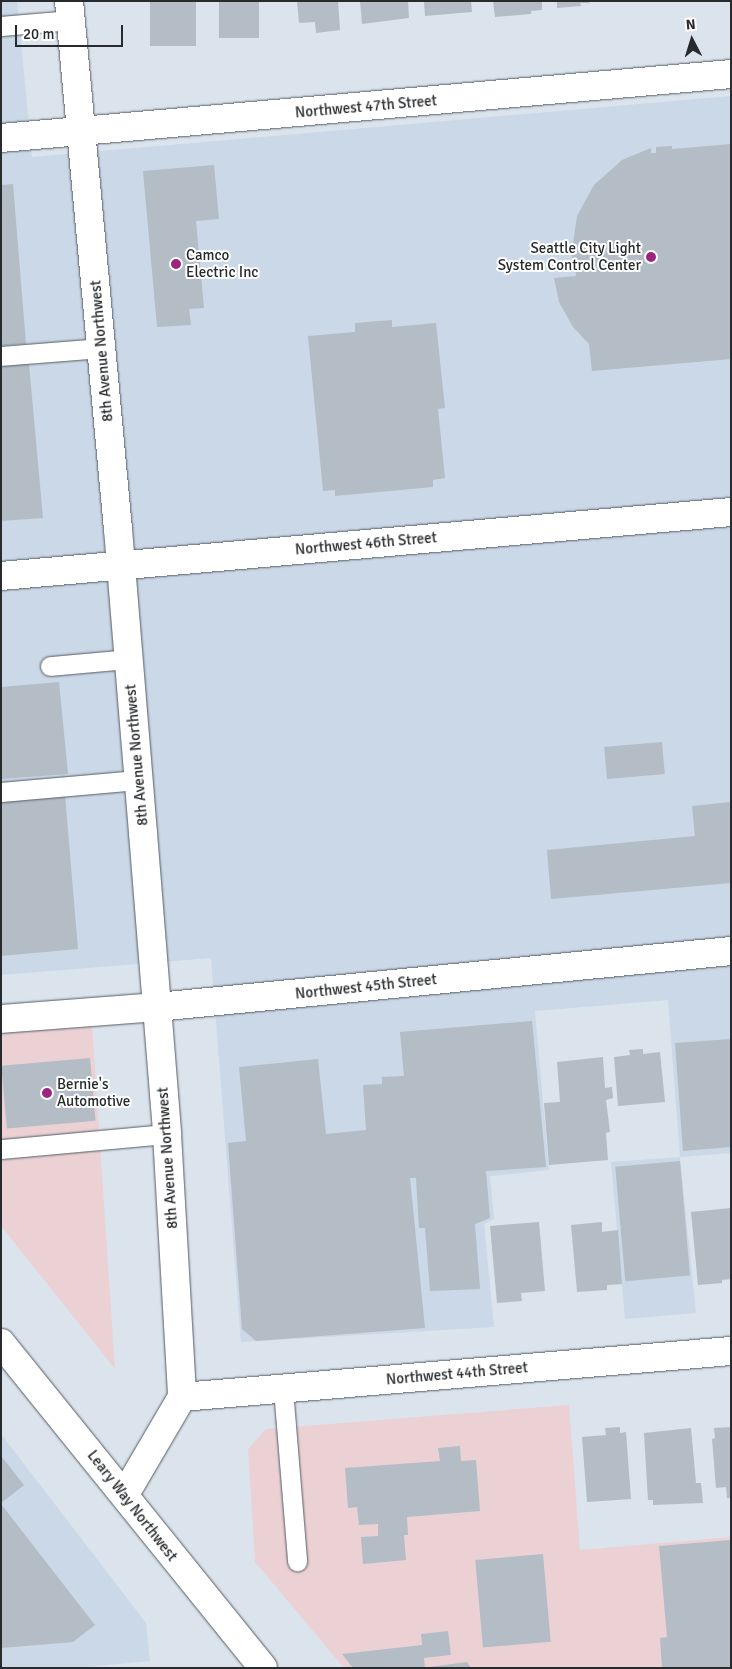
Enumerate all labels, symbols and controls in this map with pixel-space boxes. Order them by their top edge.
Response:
scale bar [18,15,125,47]
north arrow [667,15,717,65]
text: N [685,16,696,33]
text: 20 m [23,25,54,43]
street label: Northwest 47th Street [294,92,438,122]
place label: Seattle City Light System Control Center [498,239,641,274]
place label: Camco Electric Inc [186,246,258,281]
marker: Seattle City Light System Control Center [645,251,657,263]
marker: Camco Electric Inc [170,258,182,270]
street label: 8th Avenue Northwest [87,279,117,423]
street label: Northwest 46th Street [294,529,438,559]
street label: 8th Avenue Northwest [122,683,152,827]
street label: Northwest 45th Street [294,971,438,1003]
place label: Bernie's Automotive [57,1075,130,1110]
marker: Bernie's Automotive [41,1087,53,1099]
street label: 8th Avenue Northwest [154,1087,182,1229]
street label: Northwest 44th Street [385,1359,529,1389]
street label: Leary Way Northwest [83,1447,181,1565]

